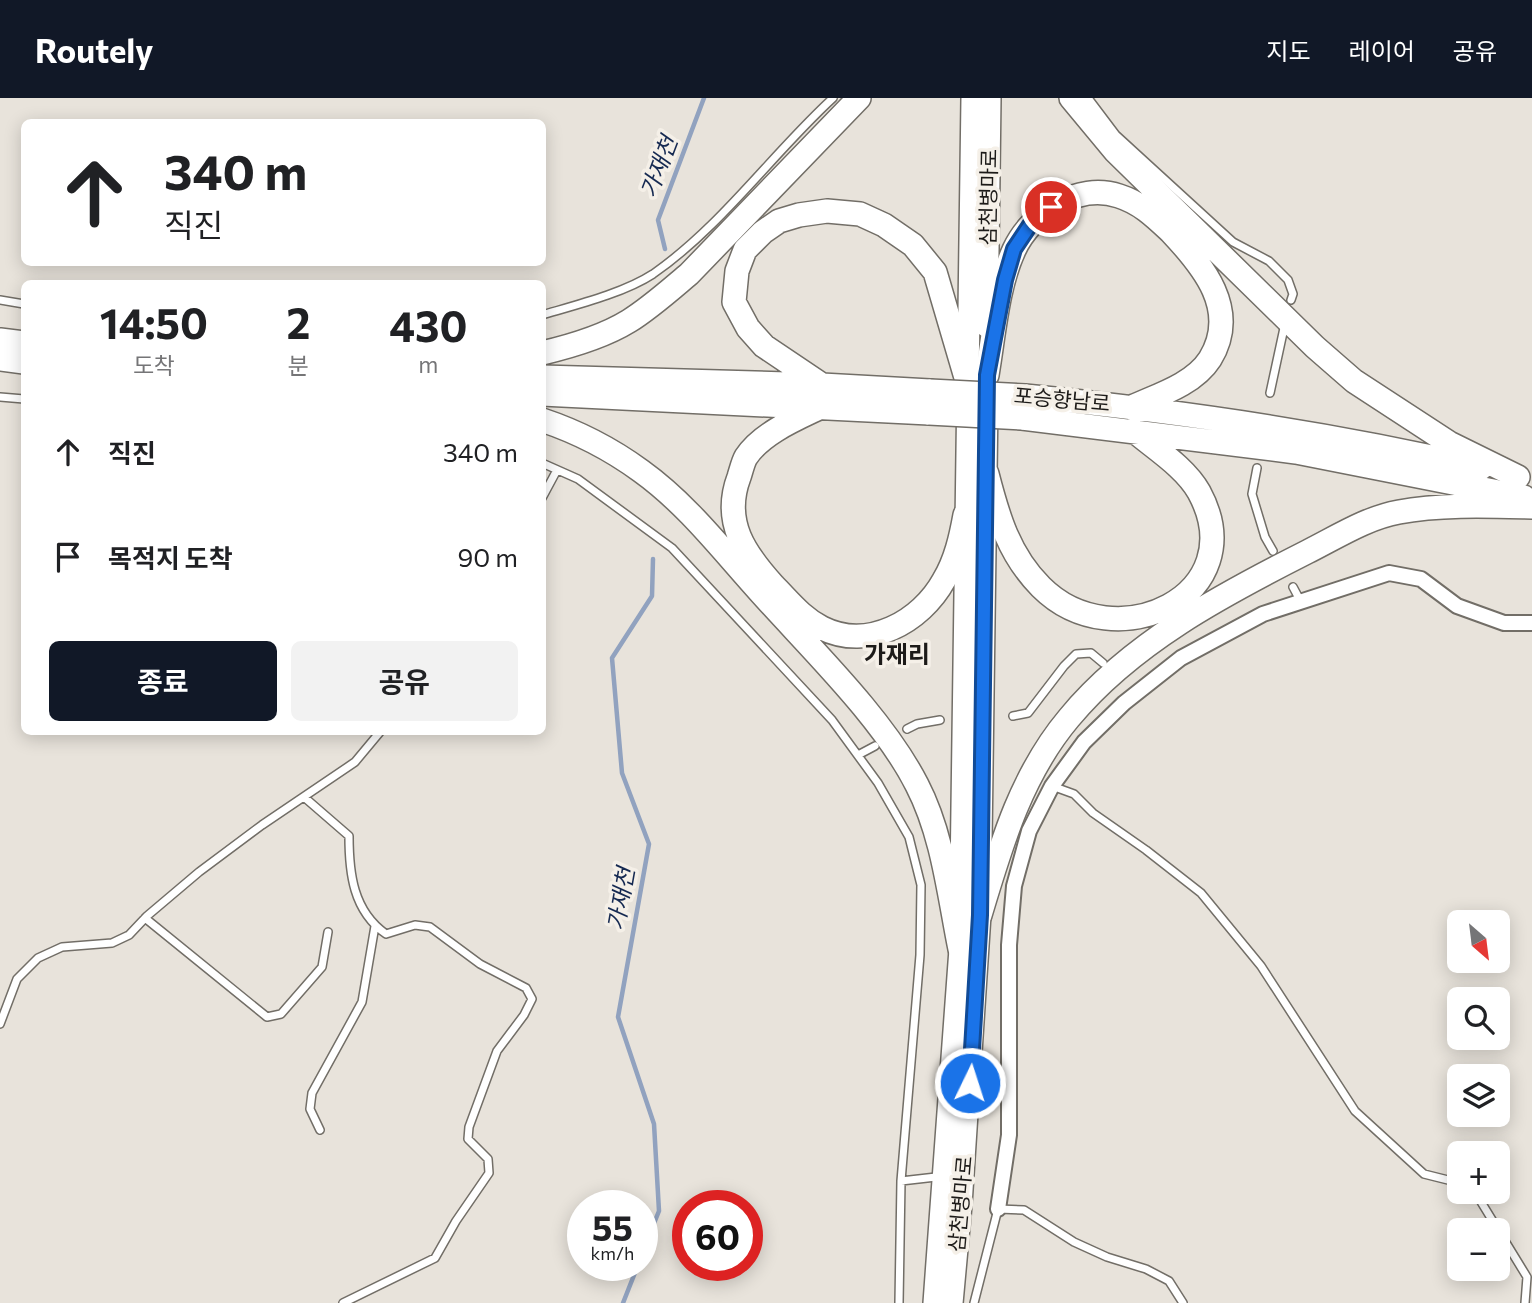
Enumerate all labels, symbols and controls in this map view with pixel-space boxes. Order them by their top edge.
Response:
text: Routely [35,29,153,70]
text: 지도 [1266,36,1311,65]
text: 레이어 [1349,36,1415,65]
text: 공유 [1453,36,1497,65]
water label: 가재천 [634,129,684,201]
text: 340 m [164,140,307,200]
icon: ahead [49,147,140,238]
street label: 삼천병마로 [974,148,1001,245]
pin [1021,177,1081,237]
icon: arrive [1032,188,1070,226]
text: 직진 [164,204,223,244]
text: 14:50 [100,296,208,348]
text: 2 [287,296,311,348]
text: 430 [389,299,467,351]
text: m [418,350,438,378]
text: 도착 [133,351,175,379]
text: 분 [288,351,309,379]
street label: 포승향남로 [1013,382,1111,415]
icon: ahead [49,433,87,471]
text: 340 m [443,436,518,467]
text: 직진 [108,437,156,468]
icon: arrive [49,538,87,576]
text: 90 m [458,541,518,572]
text: 목적지 도착 [108,542,233,573]
district label: 가재리 [864,639,930,668]
button: 종료 [49,641,277,721]
button: 공유 [291,641,518,721]
water label: 가재천 [601,862,640,933]
north arrow [1447,910,1510,973]
map controls [1447,910,1510,1281]
button: search [1447,987,1510,1050]
position arrow [933,1046,1007,1120]
button: layers [1447,1064,1510,1127]
button: + [1447,1141,1510,1204]
street label: 삼천병마로 [943,1155,976,1253]
speed limit sign: 60 [672,1190,763,1281]
text: 55 [592,1205,633,1248]
button: − [1447,1218,1510,1281]
text: km/h [591,1242,634,1264]

